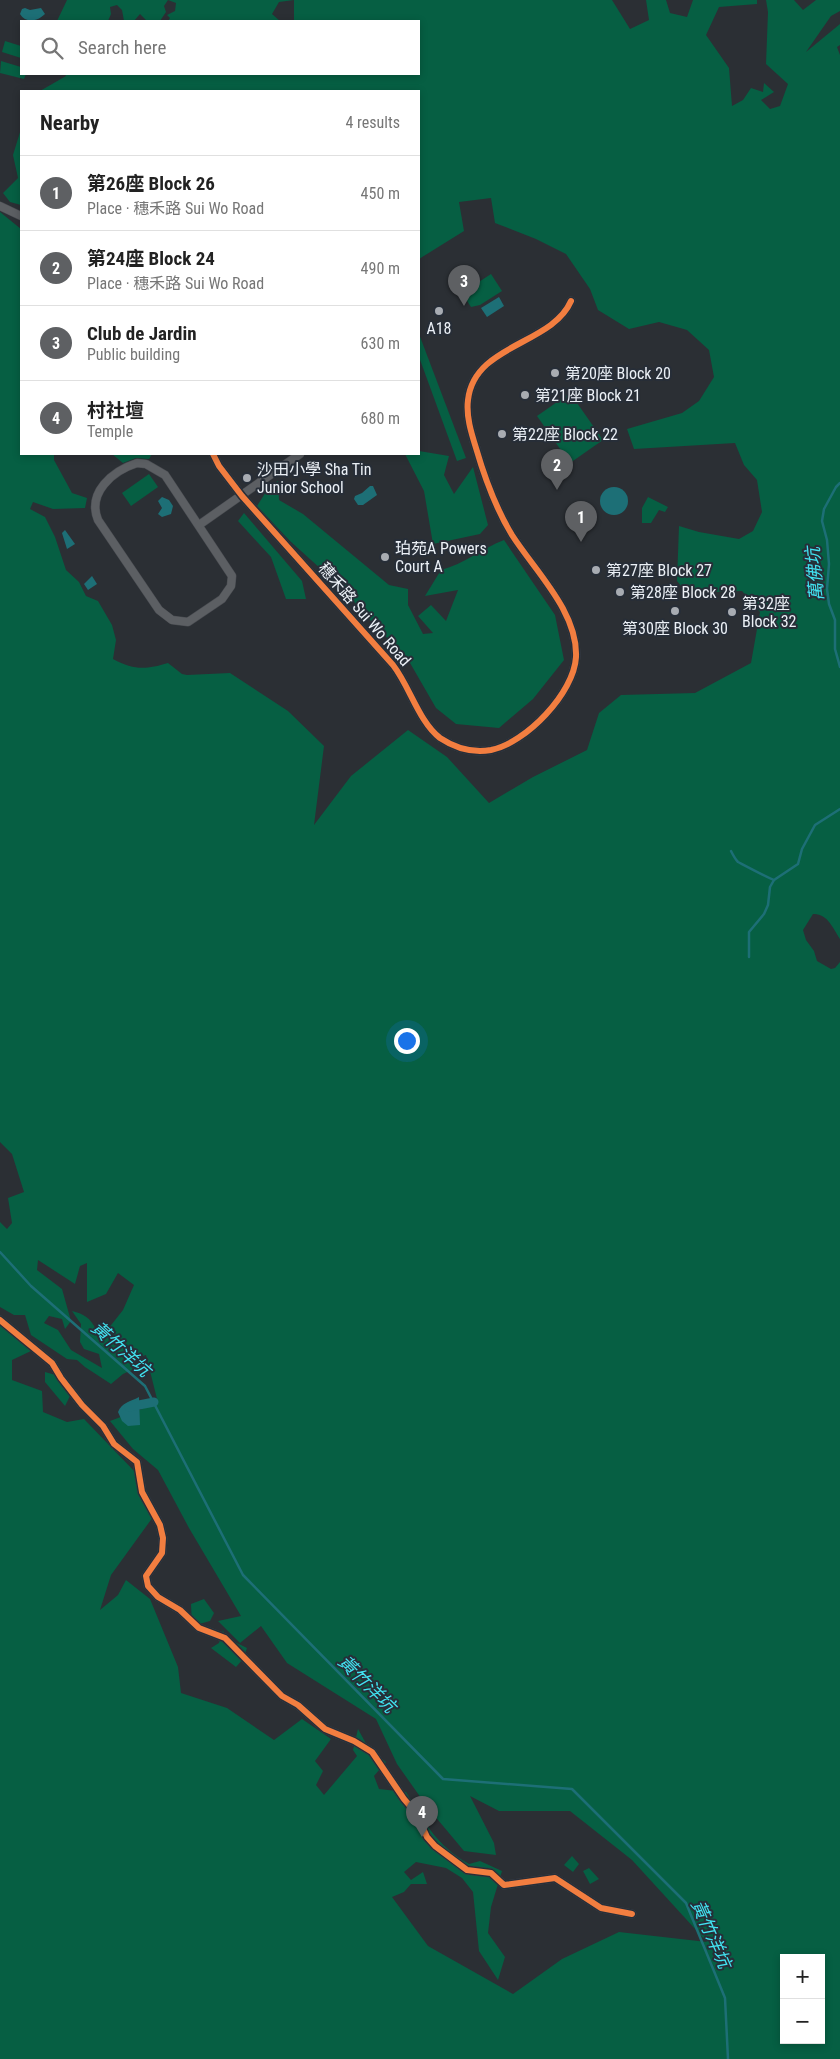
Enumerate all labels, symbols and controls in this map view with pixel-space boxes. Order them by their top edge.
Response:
search box [20,20,420,75]
icon: search [38,34,66,62]
text: Search here [78,36,166,59]
text: Nearby [40,111,99,135]
text: 4 results [345,113,400,132]
text: 第26座 Block 26 [87,172,215,195]
text: 1 [52,184,60,203]
text: 450 m [361,184,400,203]
text: Place · 穗禾路 Sui Wo Road [87,199,264,218]
text: 第24座 Block 24 [87,247,215,270]
text: 2 [52,259,60,278]
text: 490 m [361,259,400,278]
pin: 3 [448,265,480,306]
text: Place · 穗禾路 Sui Wo Road [87,274,264,293]
marker: A18 [433,305,445,317]
place label: A18 [426,319,452,338]
text: Club de Jardin [87,322,197,345]
text: 3 [52,334,60,353]
text: 630 m [361,334,400,353]
text: Public building [87,345,180,364]
place label: 第20座 Block 20 [565,364,671,383]
marker: 第20座 Block 20 [549,367,561,379]
place label: 第21座 Block 21 [535,386,641,405]
marker: 第21座 Block 21 [519,389,531,401]
text: 村社壇 [87,399,144,422]
text: 4 [52,409,60,428]
text: 680 m [361,409,400,428]
text: Temple [87,422,133,441]
place label: 第22座 Block 22 [512,425,618,444]
marker: 第22座 Block 22 [496,428,508,440]
pin: 2 [541,449,573,490]
place label: 沙田小學 Sha Tin Junior School [257,460,371,497]
marker: 沙田小學 Sha Tin Junior School [241,472,253,484]
pin: 1 [565,501,597,542]
place label: 珀苑A Powers Court A [395,539,487,576]
water label: 萬佛坑 [801,543,827,602]
marker: 珀苑A Powers Court A [379,551,391,563]
street label: 穗禾路 Sui Wo Road [315,559,415,670]
place label: 第27座 Block 27 [606,561,712,580]
marker: 第27座 Block 27 [590,564,602,576]
place label: 第28座 Block 28 [630,583,736,602]
marker: 第28座 Block 28 [614,586,626,598]
place label: 第32座 Block 32 [742,594,797,631]
marker: 第30座 Block 30 [669,605,681,617]
marker: 第32座 Block 32 [726,606,738,618]
place label: 第30座 Block 30 [622,619,728,638]
your location [394,1028,420,1054]
water label: 黃竹洋坑 [88,1317,157,1383]
water label: 黃竹洋坑 [334,1651,402,1719]
pin: 4 [406,1796,438,1837]
water label: 黃竹洋坑 [687,1897,737,1974]
map controls [780,1954,825,2044]
button: + [780,1954,825,1999]
button: − [780,1999,825,2044]

